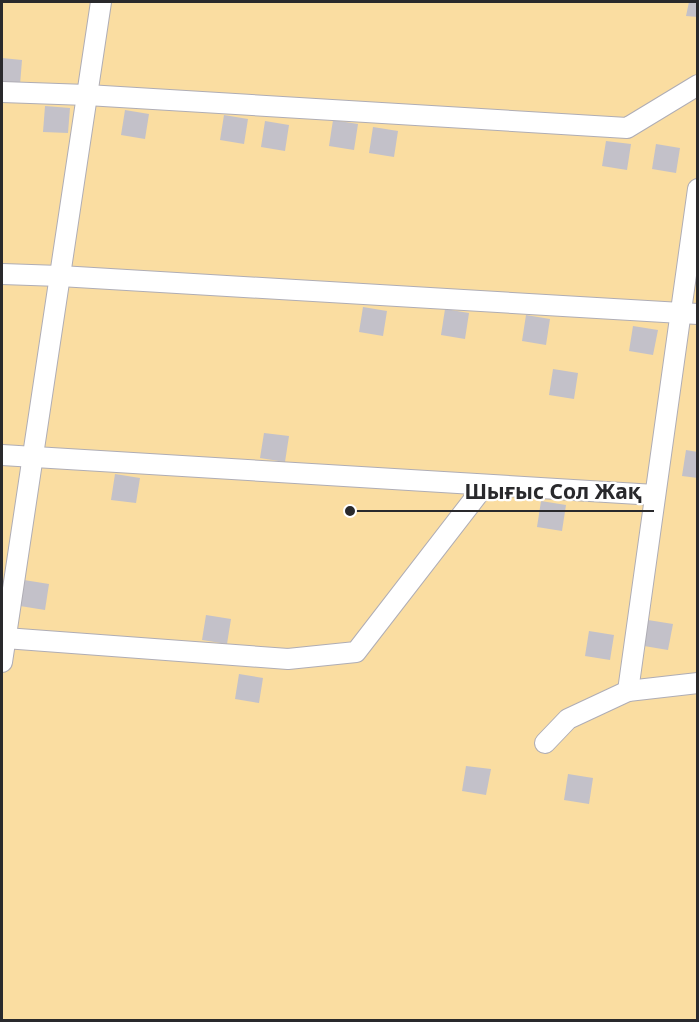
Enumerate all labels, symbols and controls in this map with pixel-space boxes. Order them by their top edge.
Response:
callout: Шығыс Сол Жақ [453,472,654,511]
text: Шығыс Сол Жақ [464,477,642,505]

